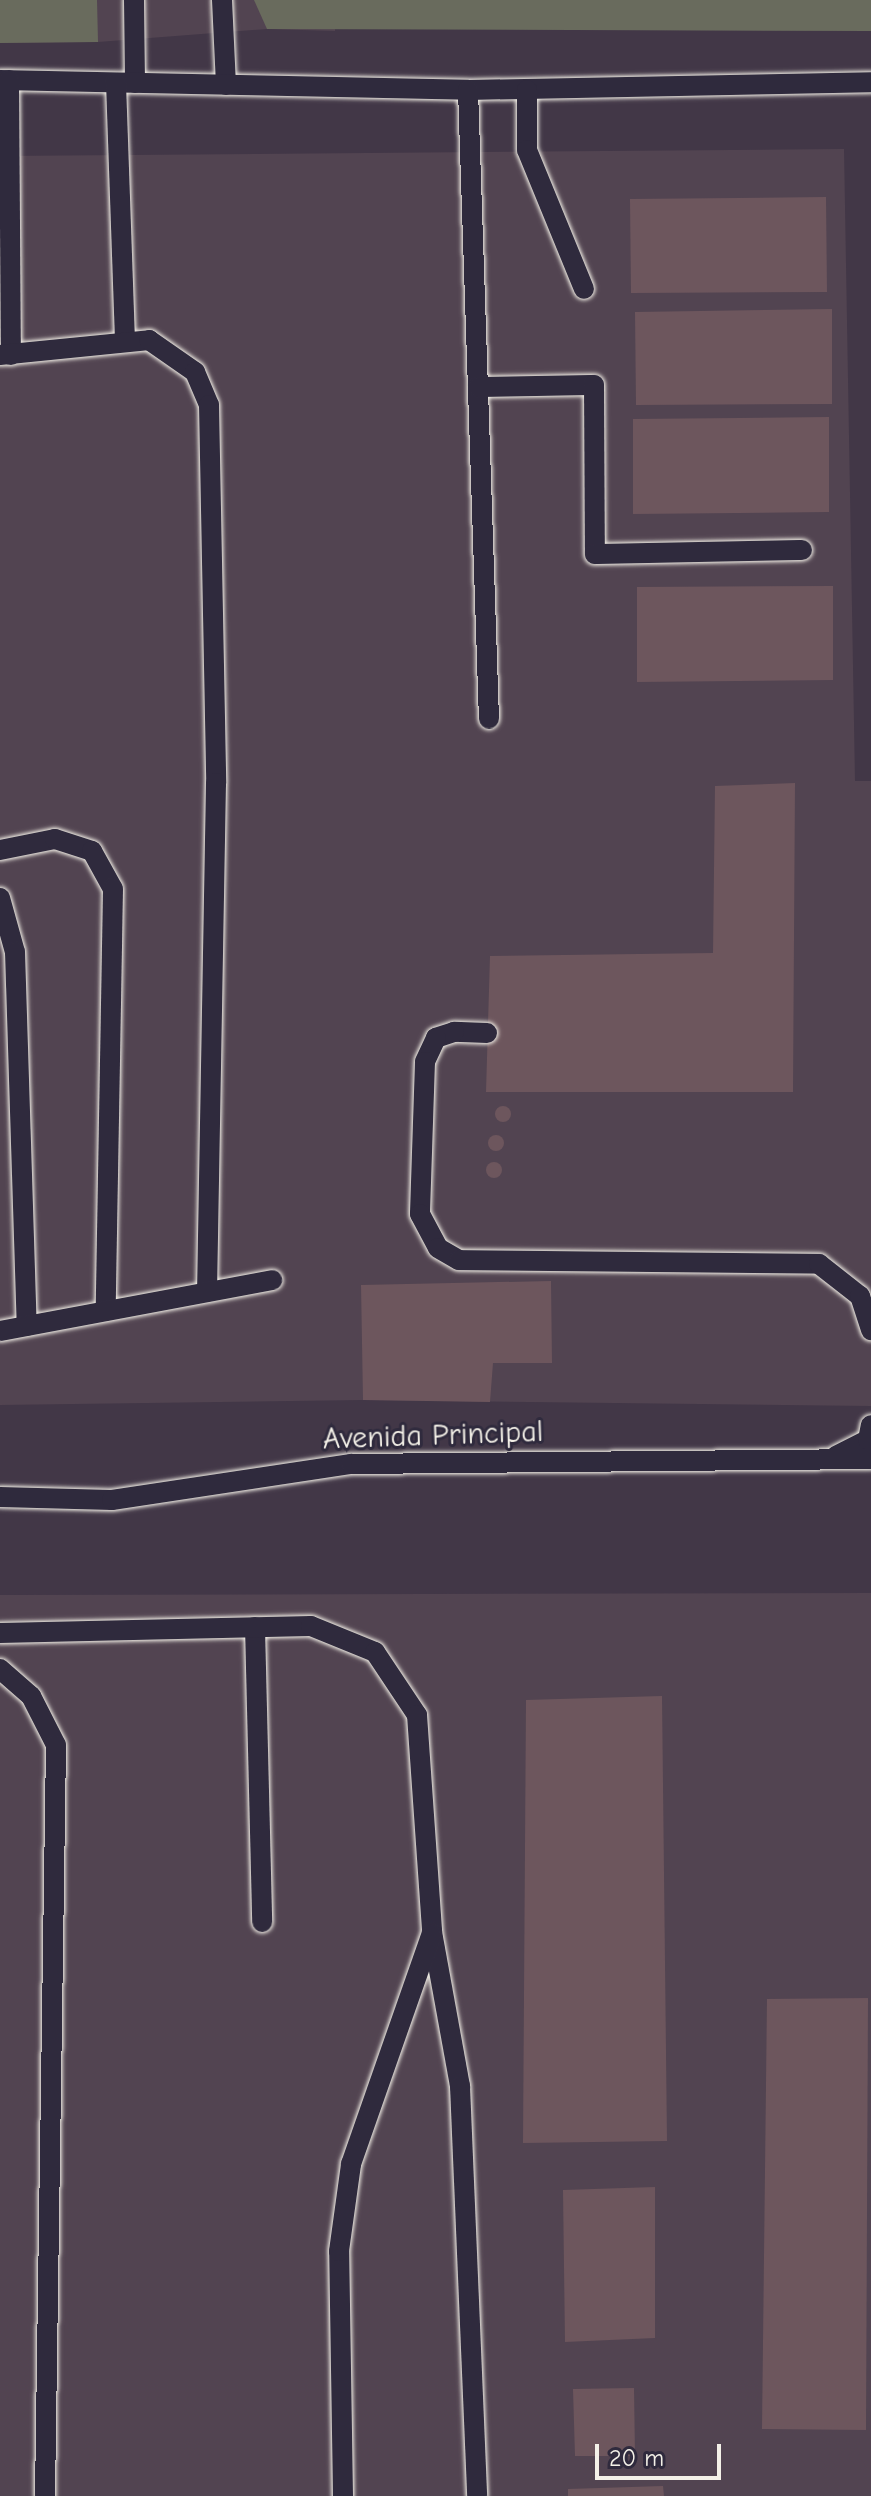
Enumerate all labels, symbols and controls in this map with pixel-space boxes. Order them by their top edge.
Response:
street label: Avenida Principal [322,1414,544,1458]
scale bar [599,2428,725,2478]
text: 20 m [609,2444,664,2472]

